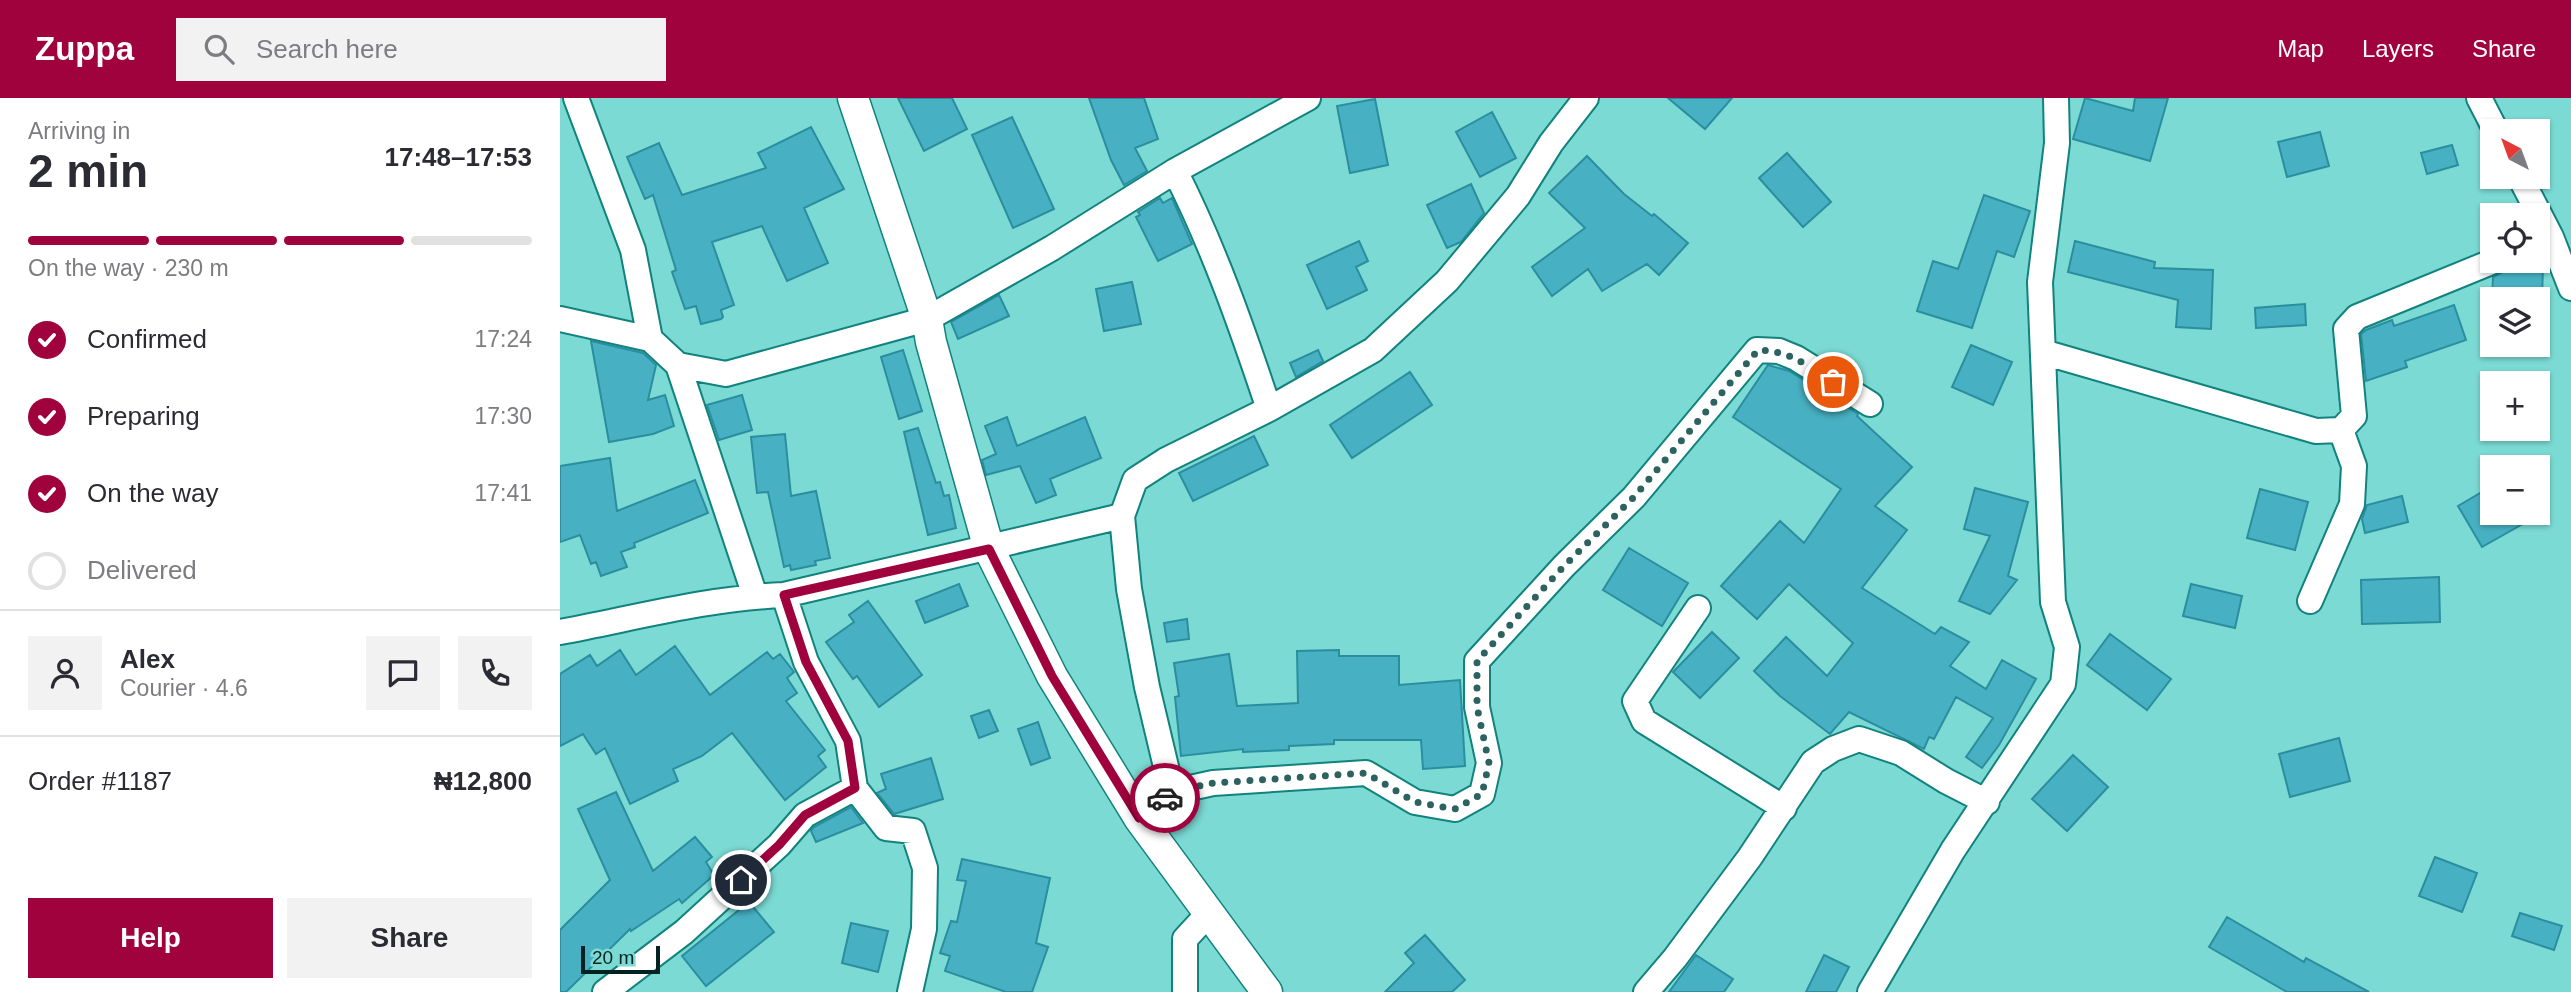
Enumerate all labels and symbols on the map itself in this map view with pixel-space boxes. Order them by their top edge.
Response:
north arrow [2480,119,2550,189]
pin [1803,352,1863,412]
courier [1130,763,1200,833]
pin [711,850,771,910]
scale bar [581,943,660,975]

